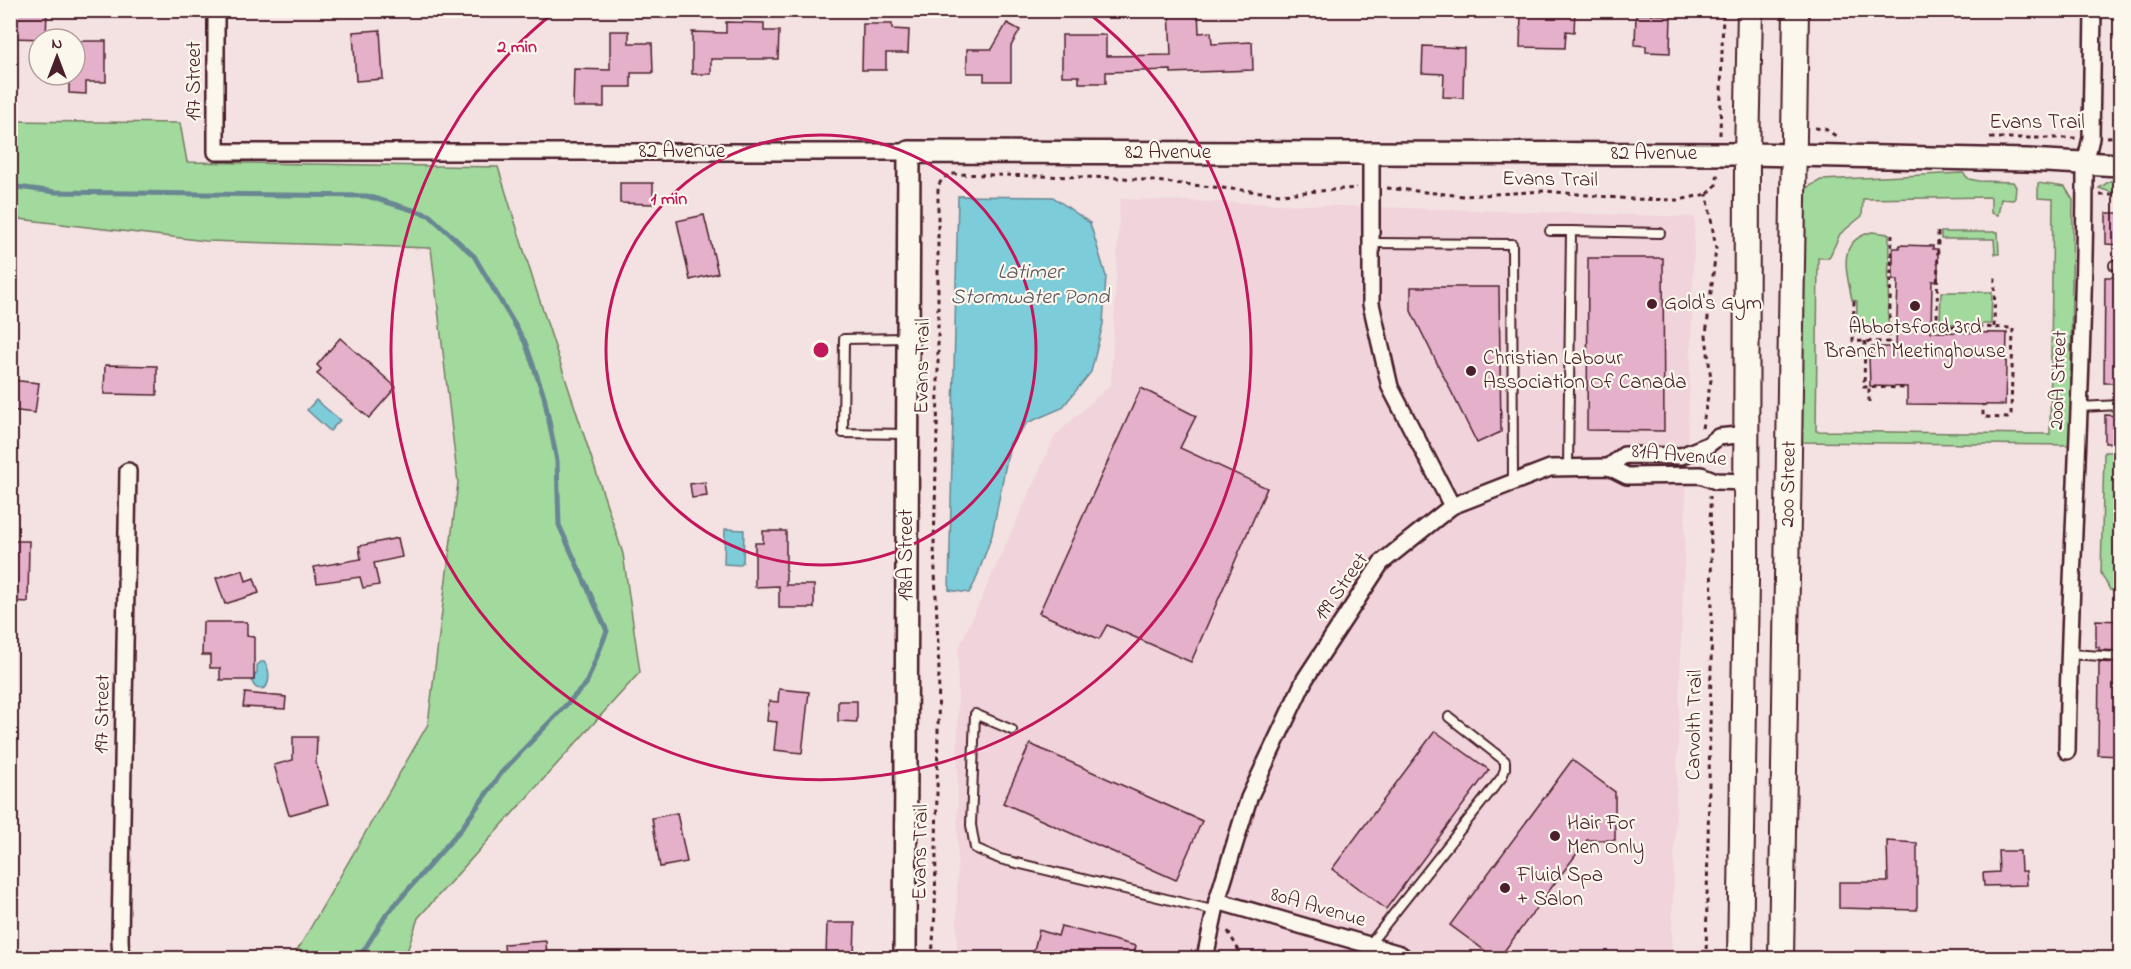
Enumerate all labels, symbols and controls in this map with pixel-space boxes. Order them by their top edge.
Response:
north arrow [27,27,87,87]
text: N [52,32,63,56]
text: 2 min [496,35,537,61]
street label: 197 Street [180,41,210,121]
street label: Evans Trail [1989,108,2085,138]
street label: 82 Avenue [639,137,726,167]
street label: 82 Avenue [1125,138,1212,168]
street label: 82 Avenue [1611,139,1698,169]
street label: Evans Trail [1502,164,1598,196]
text: 1 min [651,187,687,213]
water label: Latimer Stormwater Pond [951,257,1111,314]
place label: Gold's Gym [1664,289,1762,321]
marker: Gold's Gym [1645,297,1659,311]
marker: Abbotsford 3rd Branch Meetinghouse [1908,299,1922,313]
place label: Abbotsford 3rd Branch Meetinghouse [1823,313,2006,369]
street label: Evans Trail [907,318,939,414]
street label: 200A Street [2042,330,2076,430]
centre of rings [811,340,831,360]
place label: Christian Labour Association Of Canada [1483,344,1687,398]
marker: Christian Labour Association Of Canada [1464,364,1478,378]
street label: 81A Avenue [1630,437,1728,475]
street label: 200 Street [1773,440,1805,528]
street label: 198A Street [892,509,922,601]
street label: 199 Street [1307,547,1377,627]
street label: Carvolth Trail [1679,669,1711,781]
street label: 197 Street [87,674,119,754]
street label: Evans Trail [905,804,937,900]
place label: Hair For Men Only [1567,809,1644,865]
marker: Hair For Men Only [1548,829,1562,843]
place label: Fluid Spa + Salon [1516,861,1603,915]
street label: 80A Avenue [1267,880,1370,936]
marker: Fluid Spa + Salon [1498,881,1512,895]

